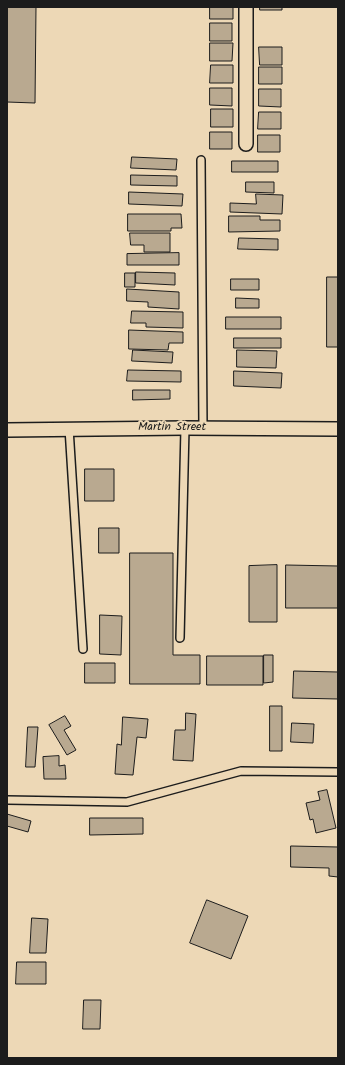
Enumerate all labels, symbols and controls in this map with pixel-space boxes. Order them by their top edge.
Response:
street label: Martin Street [138,421,206,435]

